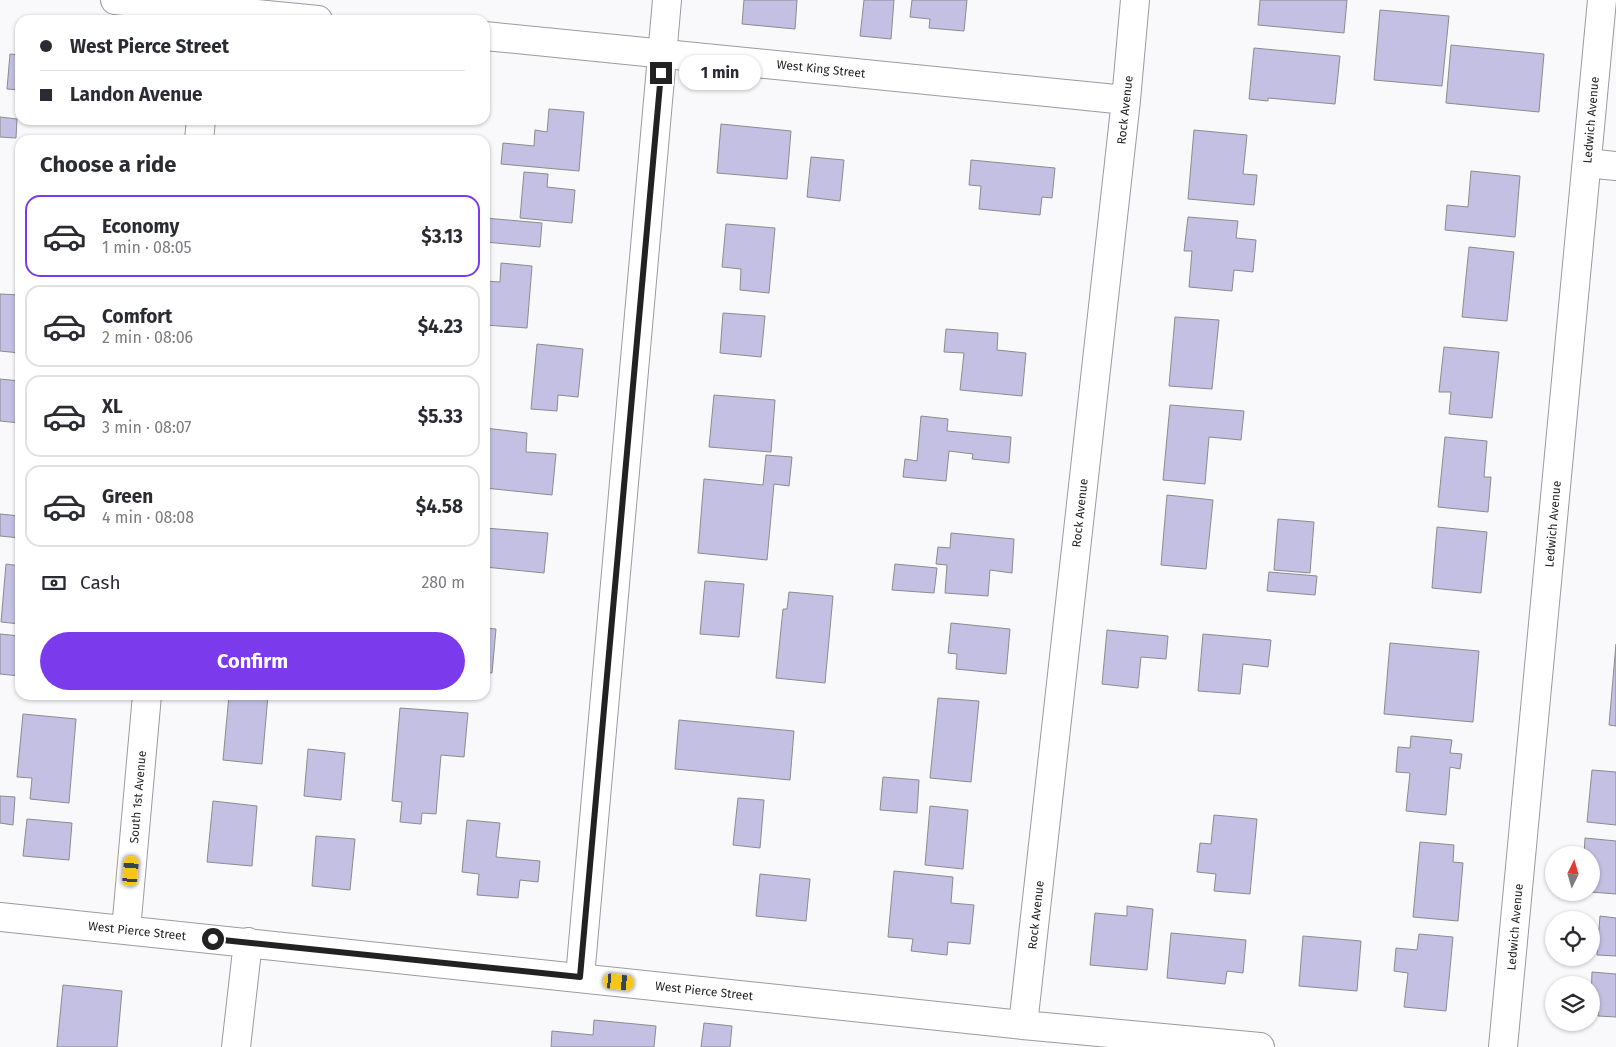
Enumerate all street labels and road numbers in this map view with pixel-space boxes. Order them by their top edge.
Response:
street label: West King Street [776,57,867,81]
street label: Rock Avenue [1114,75,1136,145]
street label: Ledwich Avenue [1580,76,1602,164]
street label: Rock Avenue [1069,478,1091,548]
street label: Ledwich Avenue [1542,480,1564,568]
street label: South 1st Avenue [127,750,149,844]
street label: Rock Avenue [1025,880,1047,950]
street label: Ledwich Avenue [1504,883,1526,971]
street label: West Pierce Street [87,919,187,943]
street label: West Pierce Street [654,979,754,1003]

